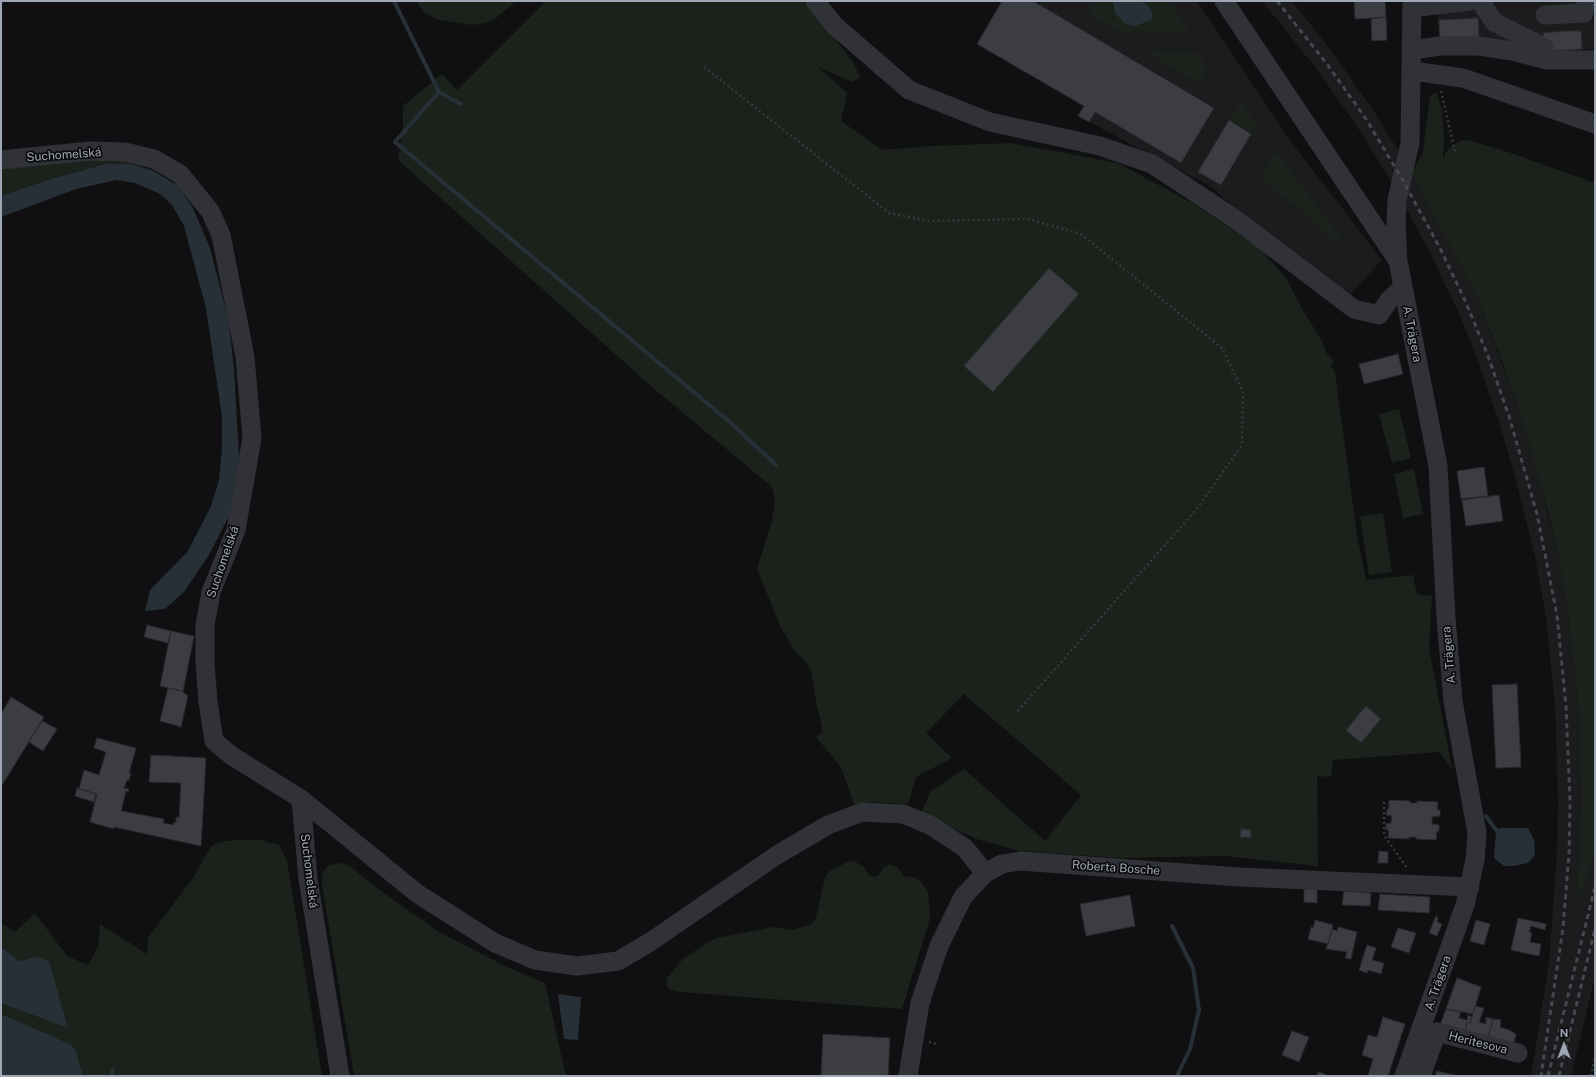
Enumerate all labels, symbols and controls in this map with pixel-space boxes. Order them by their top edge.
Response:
street label: Suchomelská [26,145,102,165]
street label: A. Trägera [1399,305,1425,363]
street label: Suchomelská [204,524,242,600]
street label: A. Trägera [1439,626,1459,684]
street label: Suchomelská [297,833,321,909]
street label: Roberta Bosche [1071,858,1161,878]
street label: A. Trägera [1422,954,1454,1012]
north arrow [1544,1025,1584,1065]
text: N [1560,1027,1568,1039]
street label: Heritesova [1447,1029,1509,1057]

